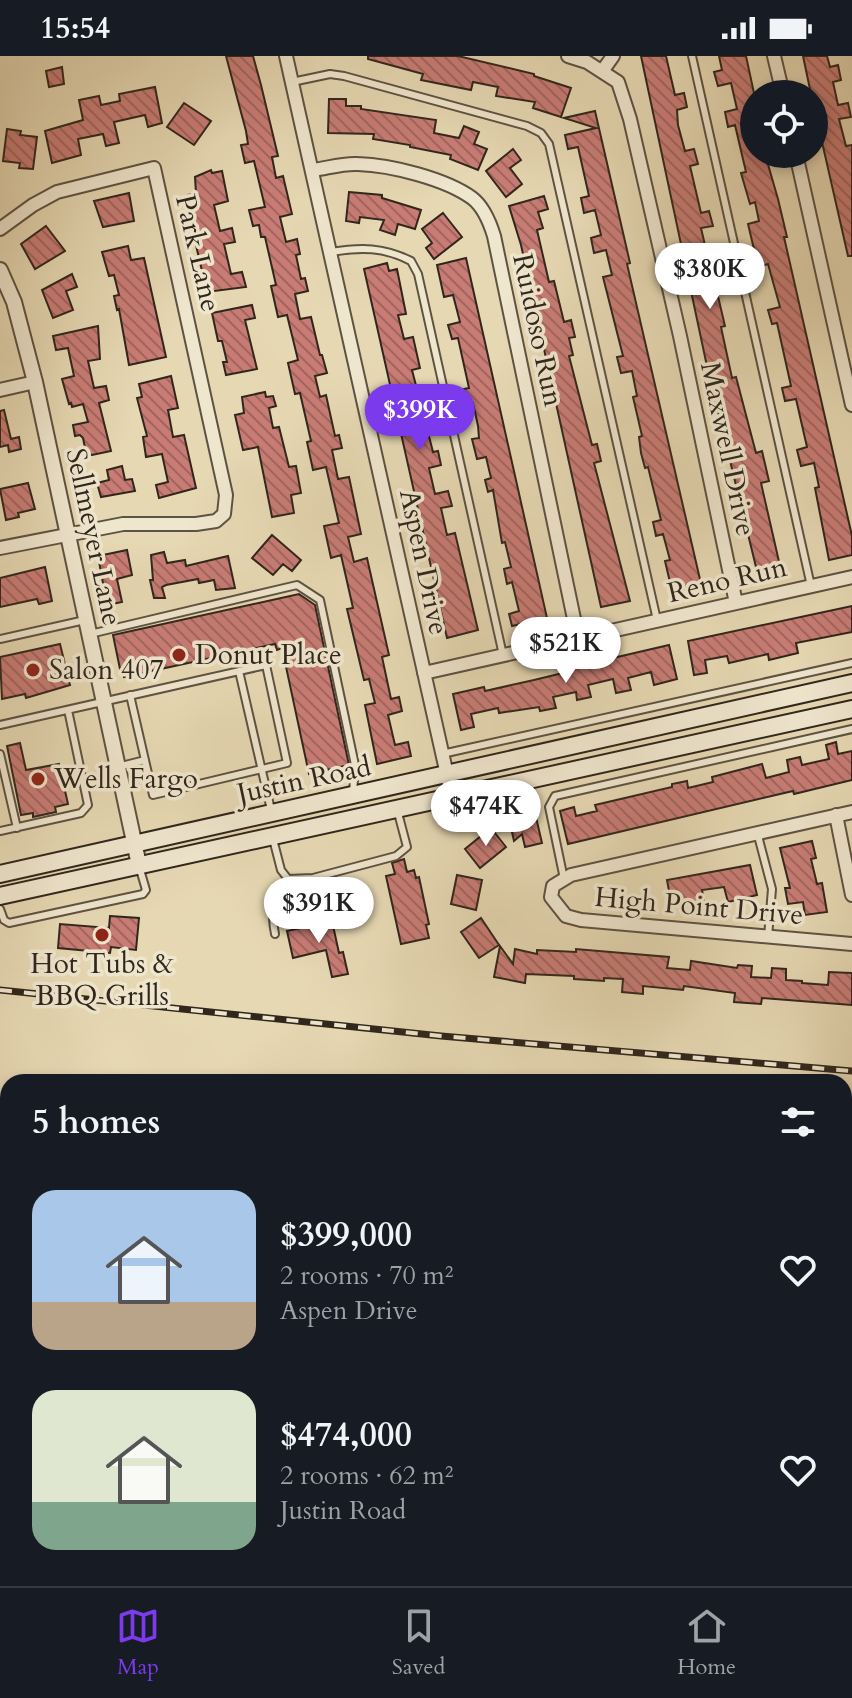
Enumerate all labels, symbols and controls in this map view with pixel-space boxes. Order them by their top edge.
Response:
text: 15:54 [40,8,110,49]
map controls [740,80,828,168]
button: locate [740,80,828,168]
street label: Park Lane [166,191,230,315]
pin: $380K [654,243,766,311]
street label: Ruidoso Run [503,250,573,410]
text: $380K [673,251,747,286]
street label: Maxwell Drive [691,358,765,540]
pin: $399K [364,384,476,452]
text: $399K [383,392,457,427]
street label: Sellmeyer Lane [57,445,131,629]
street label: Aspen Drive [390,486,458,638]
street label: Reno Run [664,548,790,612]
pin: $521K [510,617,622,685]
text: $521K [529,625,603,660]
place label: Donut Place [195,636,342,674]
marker: Donut Place [170,646,188,664]
place label: Salon 407 [49,651,164,689]
marker: Salon 407 [24,661,42,679]
street label: Justin Road [230,747,375,814]
place label: Wells Fargo [53,760,198,798]
marker: Wells Fargo [29,770,47,788]
pin: $474K [430,780,542,848]
text: $474K [449,788,523,823]
pin: $391K [263,877,375,945]
street label: High Point Drive [593,878,805,934]
text: $391K [282,885,356,920]
marker: Hot Tubs & BBQ Grills [93,926,111,944]
place label: Hot Tubs & BBQ Grills [30,945,174,1015]
text: 5 homes [32,1099,160,1145]
icon: filters [776,1100,820,1144]
text: $399,000 [280,1212,412,1258]
icon: home [96,1222,192,1318]
icon: heart [776,1248,820,1292]
text: 2 rooms · 70 m² [280,1258,453,1293]
text: Aspen Drive [280,1293,417,1328]
text: $474,000 [280,1412,412,1458]
icon: home [96,1422,192,1518]
icon: heart [776,1448,820,1492]
text: 2 rooms · 62 m² [280,1458,453,1493]
text: Justin Road [280,1493,406,1528]
tab: Map [116,1604,160,1682]
tab: Saved [392,1604,445,1682]
tab: Home [677,1604,736,1682]

